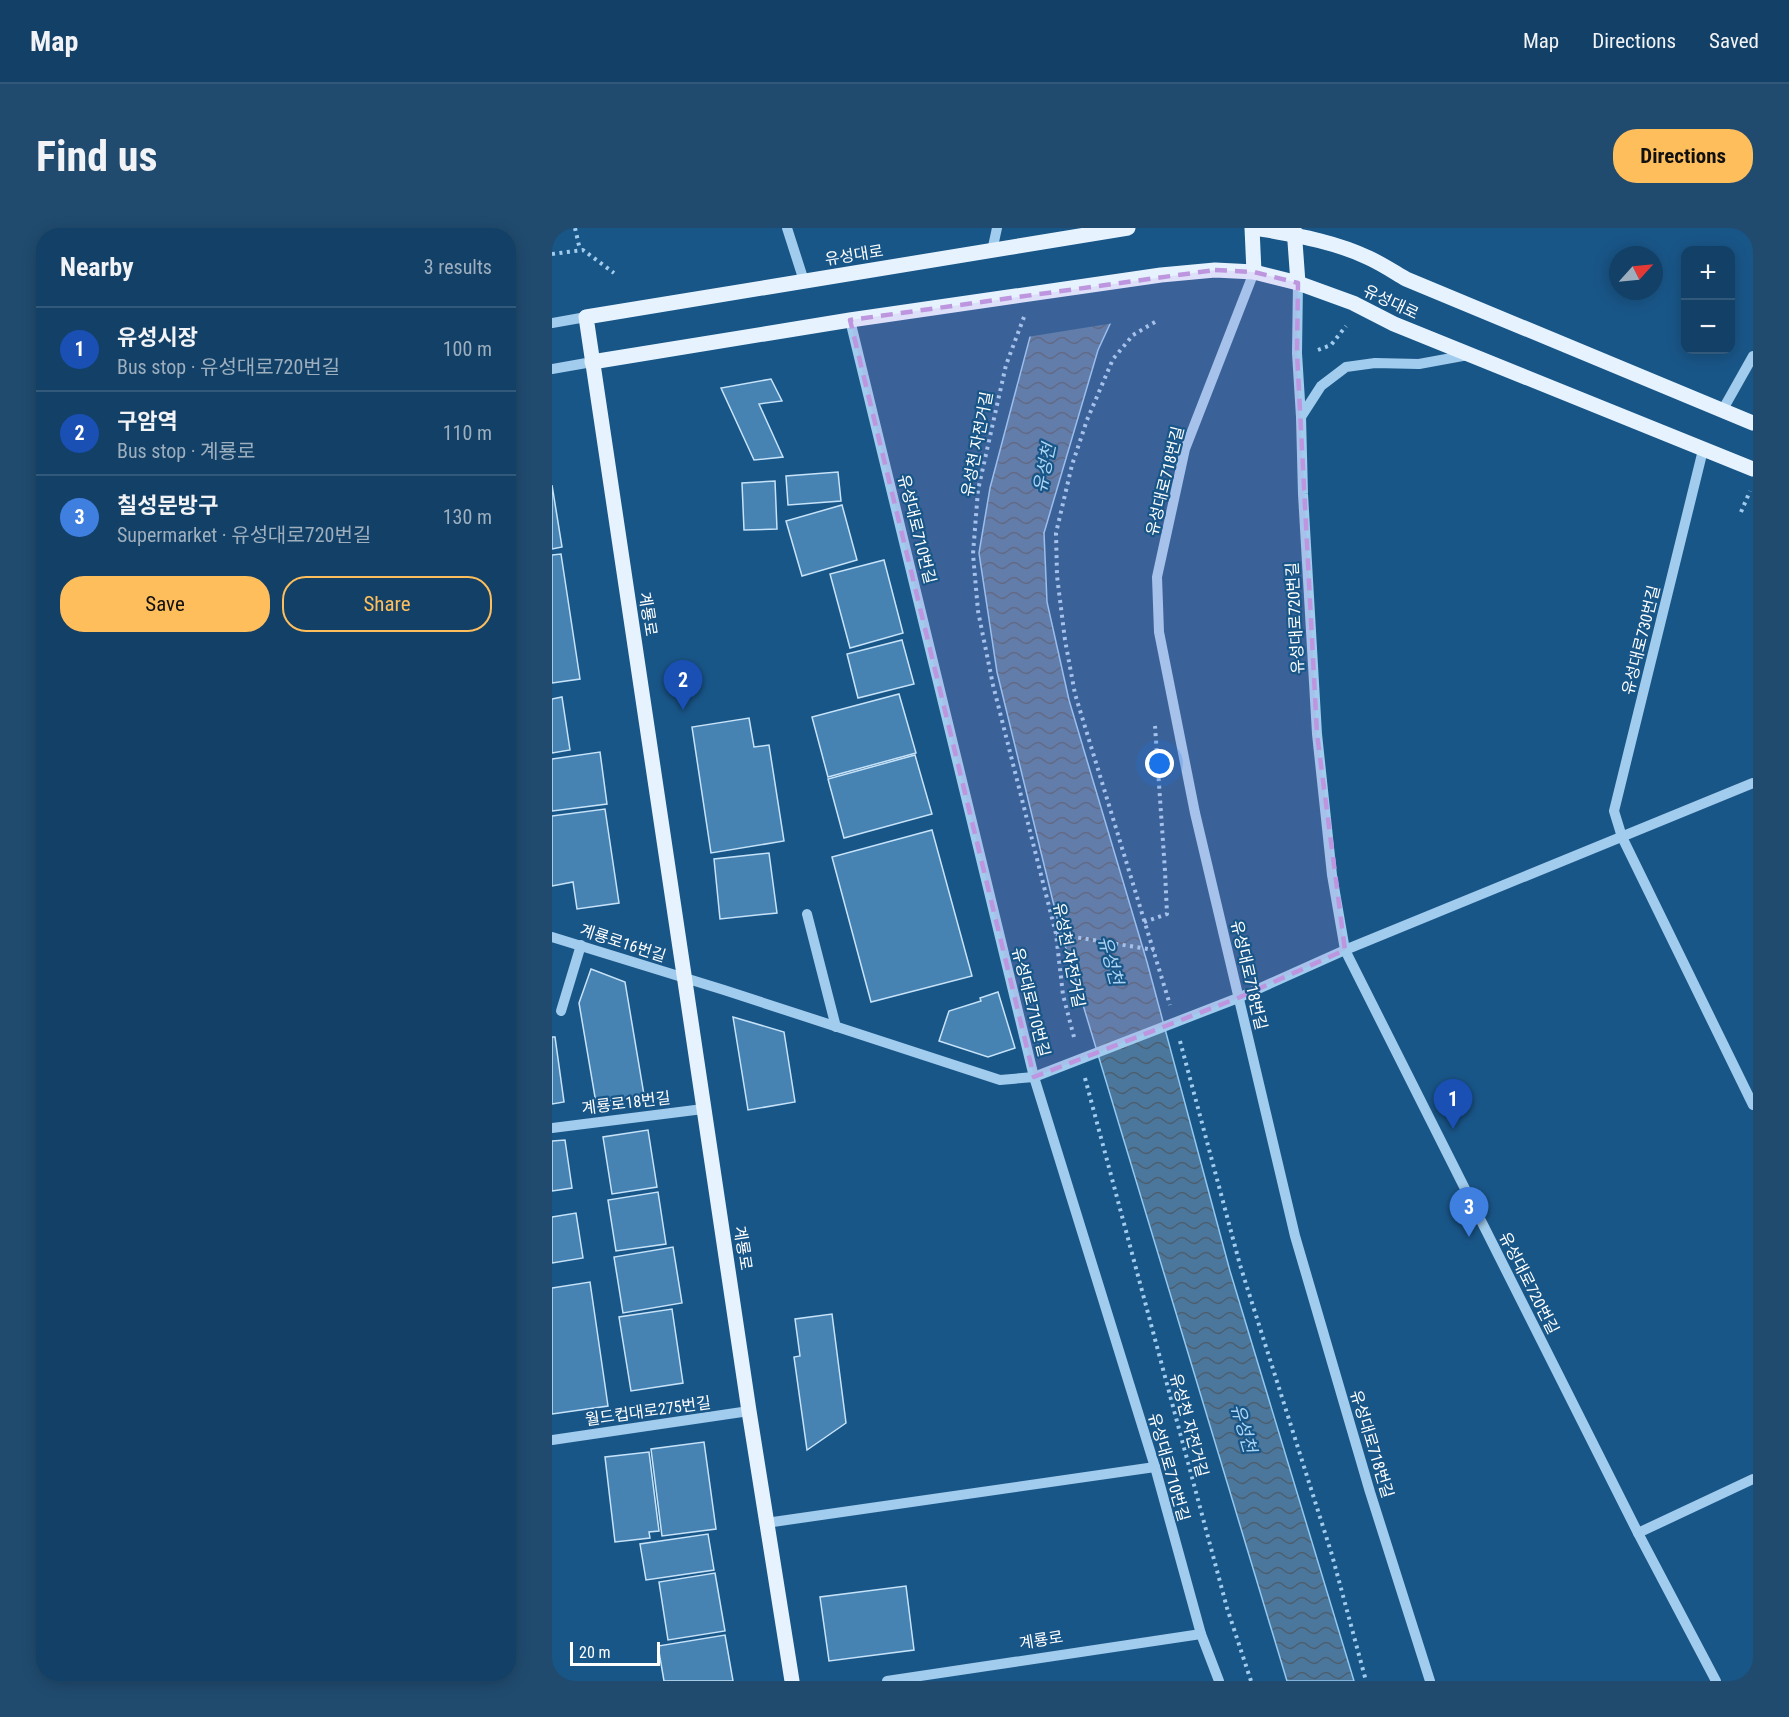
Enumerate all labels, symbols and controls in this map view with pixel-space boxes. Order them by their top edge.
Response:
text: Map [30,25,78,58]
text: Map [1523,29,1559,53]
text: Directions [1592,29,1676,53]
text: Saved [1709,29,1759,53]
button: Directions [1613,129,1753,183]
text: Find us [36,132,157,181]
street label: 유성대로 [823,241,885,269]
north arrow [1609,246,1663,300]
map controls [1681,246,1735,354]
button: + [1681,246,1735,300]
text: Nearby [60,252,134,282]
text: 3 results [424,255,492,279]
street label: 유성대로 [1360,281,1422,323]
button: − [1681,300,1735,354]
text: 유성시장 [117,325,198,350]
text: 1 [74,337,85,361]
text: 100 m [443,337,492,361]
text: Bus stop · 유성대로720번길 [117,355,340,379]
street label: 유성천 자전거길 [957,390,997,498]
text: 구암역 [117,409,178,434]
text: 2 [74,421,85,445]
text: 110 m [443,421,492,445]
street label: 유성대로718번길 [1142,424,1188,538]
text: Bus stop · 계룡로 [117,439,255,463]
water label: 유성천 [1029,439,1060,494]
street label: 유성대로710번길 [894,472,940,586]
text: 칠성문방구 [117,493,218,518]
text: 3 [74,505,85,529]
text: 130 m [443,505,492,529]
text: Supermarket · 유성대로720번길 [117,523,371,547]
street label: 유성대로720번길 [1283,562,1307,674]
button: Save [60,576,270,632]
button: Share [282,576,492,632]
street label: 유성대로730번길 [1618,583,1664,697]
street label: 계룡로 [635,591,661,638]
pin: 2 [664,660,702,710]
your location [1145,749,1174,778]
street label: 유성천 자전거길 [1049,901,1089,1009]
street label: 유성대로718번길 [1227,918,1271,1032]
street label: 계룡로16번길 [578,920,668,966]
water label: 유성천 [1094,933,1128,989]
street label: 유성대로710번길 [1008,945,1054,1059]
pin: 1 [1434,1080,1472,1129]
street label: 계룡로18번길 [580,1088,672,1118]
pin: 3 [1450,1188,1488,1237]
street label: 계룡로 [730,1225,756,1272]
street label: 유성대로720번길 [1495,1229,1563,1337]
street label: 유성천 자전거길 [1166,1371,1212,1479]
street label: 유성대로718번길 [1347,1388,1397,1500]
street label: 월드컵대로275번길 [584,1393,712,1429]
water label: 유성천 [1227,1401,1262,1457]
street label: 유성대로710번길 [1144,1411,1194,1523]
street label: 계룡로 [1018,1627,1065,1653]
scale bar [570,1639,660,1666]
text: 20 m [579,1643,611,1662]

